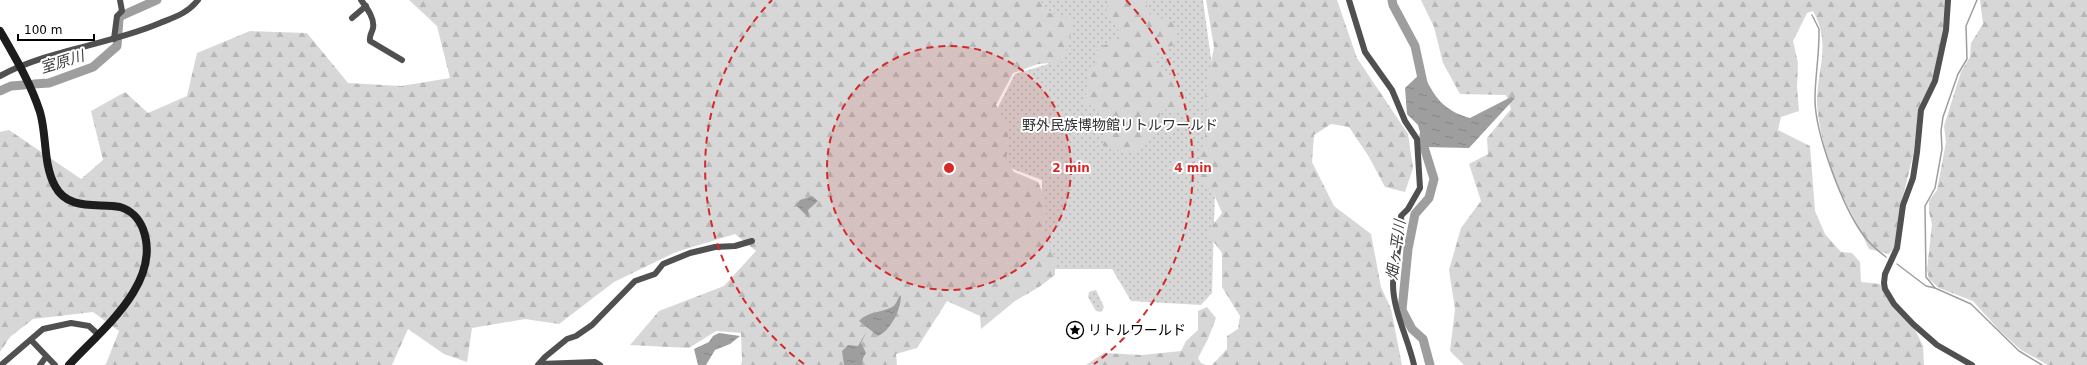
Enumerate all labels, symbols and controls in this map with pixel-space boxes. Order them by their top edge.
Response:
scale bar [18,16,94,42]
text: 100 m [24,23,62,37]
water label: 室原川 [38,46,88,77]
park label: 野外民族博物館リトルワールド [1022,117,1218,133]
centre of rings [942,161,956,175]
text: 2 min [1052,161,1090,175]
text: 4 min [1174,161,1212,175]
water label: 畑ヶ平川 [1383,217,1409,281]
place icon: リトルワールド [1065,320,1085,340]
place label: リトルワールド [1088,322,1186,338]

